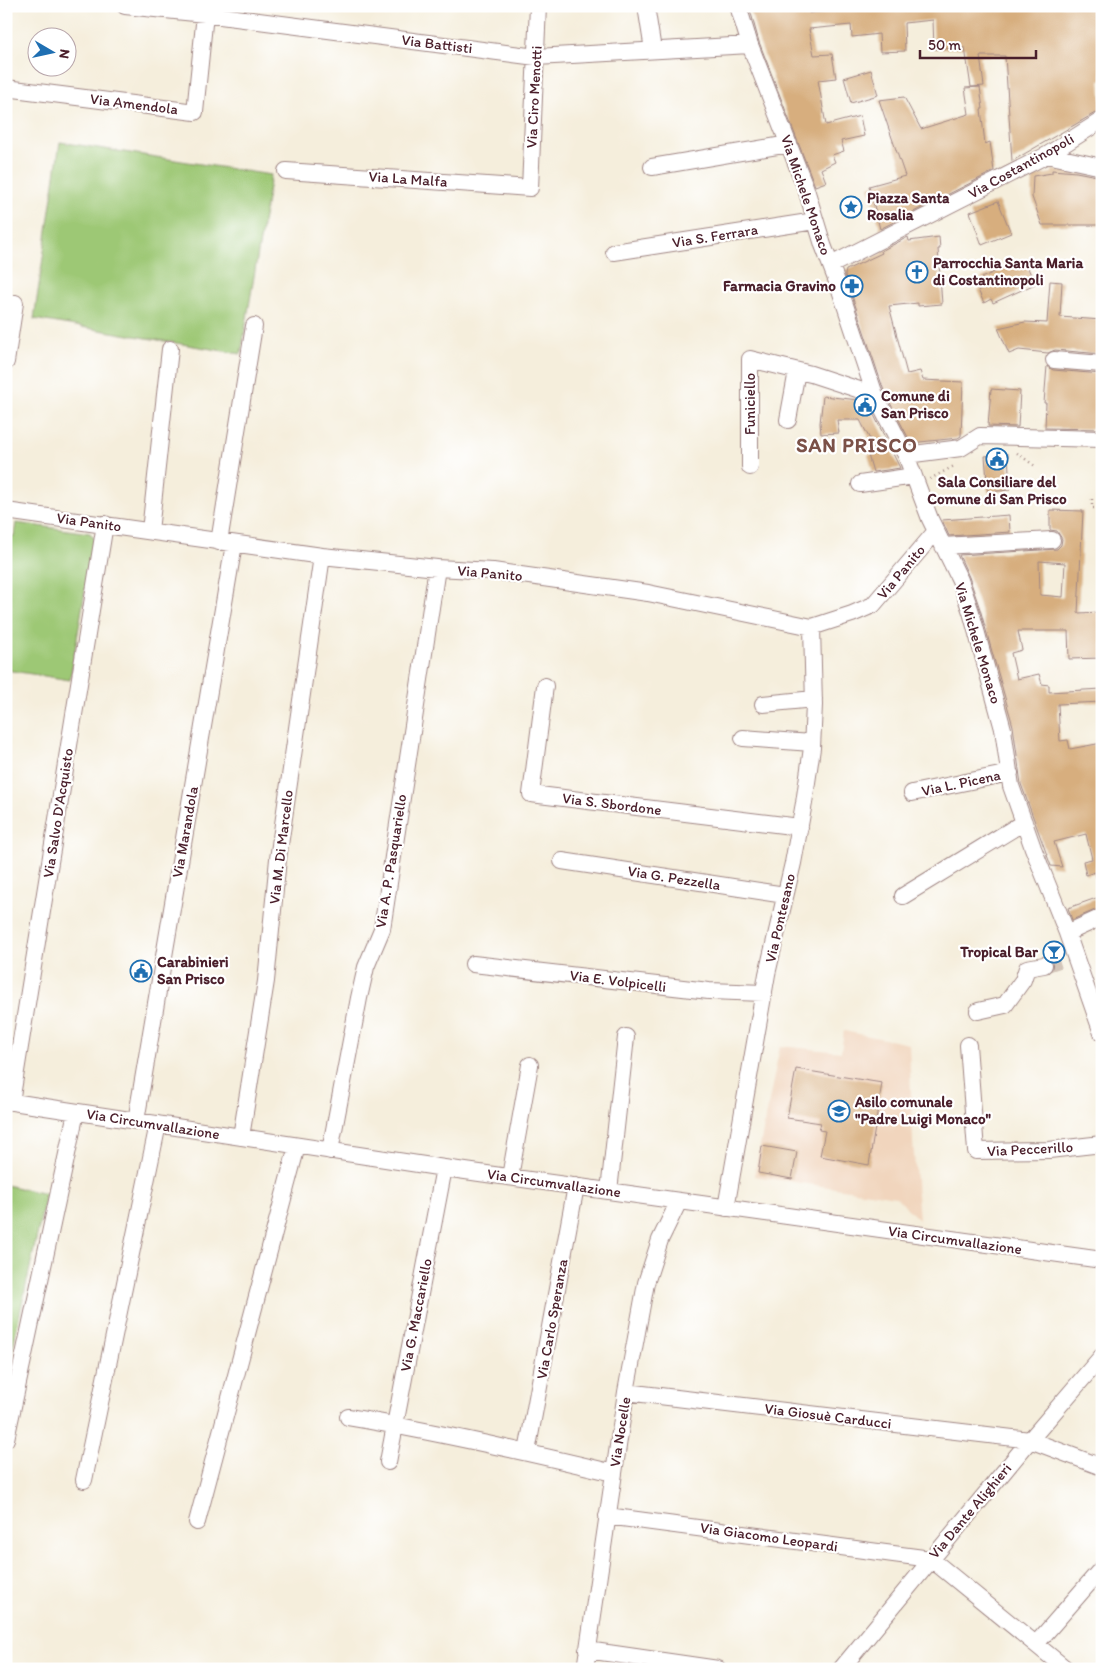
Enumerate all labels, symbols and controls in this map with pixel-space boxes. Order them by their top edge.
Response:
north arrow [28,28,78,78]
scale bar [920,28,1037,60]
street label: Via Battisti [400,31,474,57]
text: 50 m [928,36,961,54]
street label: Via Ciro Menotti [522,45,546,149]
text: N [55,48,73,60]
street label: Via Amendola [89,90,180,118]
street label: Via Costantinopoli [965,129,1077,203]
street label: Via Michele Monaco [777,132,835,258]
street label: Via La Malfa [368,167,449,191]
place label: Piazza Santa Rosalia [867,189,950,224]
place icon: Piazza Santa Rosalia [839,195,863,219]
street label: Via S. Ferrara [671,220,760,252]
place label: Parrocchia Santa Maria di Costantinopoli [933,254,1083,290]
church icon: Parrocchia Santa Maria di Costantinopoli [905,260,929,284]
pharmacy icon: Farmacia Gravino [840,274,864,298]
place label: Farmacia Gravino [723,277,836,295]
street label: Funiciello [741,373,759,435]
place label: Comune di San Prisco [881,387,950,422]
public building icon: Comune di San Prisco [853,393,877,417]
district label: SAN PRISCO [796,433,918,457]
public building icon: Sala Consiliare del Comune di San Prisco [985,447,1009,471]
place label: Sala Consiliare del Comune di San Prisco [927,473,1067,508]
street label: Via Panito [55,509,123,535]
street label: Via Panito [873,541,929,603]
street label: Via Panito [457,561,523,585]
street label: Via Michele Monaco [951,580,1005,706]
street label: Via Salvo D'Acquisto [39,747,77,879]
street label: Via L. Picena [920,766,1003,800]
street label: Via Marandola [168,784,202,879]
street label: Via M. Di Marcello [265,789,297,905]
street label: Via S. Sbordone [561,789,663,819]
street label: Via A. P. Pasquariello [372,793,410,929]
street label: Via G. Pezzella [626,862,722,894]
street label: Via Pontesano [761,872,799,964]
bar icon: Tropical Bar [1042,940,1066,964]
place label: Tropical Bar [959,943,1038,962]
place label: Carabinieri San Prisco [157,953,229,988]
public building icon: Carabinieri San Prisco [129,959,153,983]
street label: Via E. Volpicelli [569,966,667,996]
place label: Asilo comunale "Padre Luigi Monaco" [854,1093,992,1129]
school or university icon: Asilo comunale "Padre Luigi Monaco" [827,1099,851,1123]
street label: Via Circumvallazione [85,1105,221,1143]
street label: Via Peccerillo [987,1138,1073,1160]
street label: Via Circumvallazione [486,1165,622,1201]
street label: Via Circumvallazione [887,1222,1023,1258]
street label: Via G. Maccariello [396,1257,436,1373]
street label: Via Carlo Speranza [533,1257,571,1381]
street label: Via Nocelle [606,1396,634,1468]
street label: Via Giosuè Carducci [763,1399,893,1433]
street label: Via Dante Alighieri [925,1460,1015,1562]
street label: Via Giacomo Leopardi [699,1518,839,1556]

